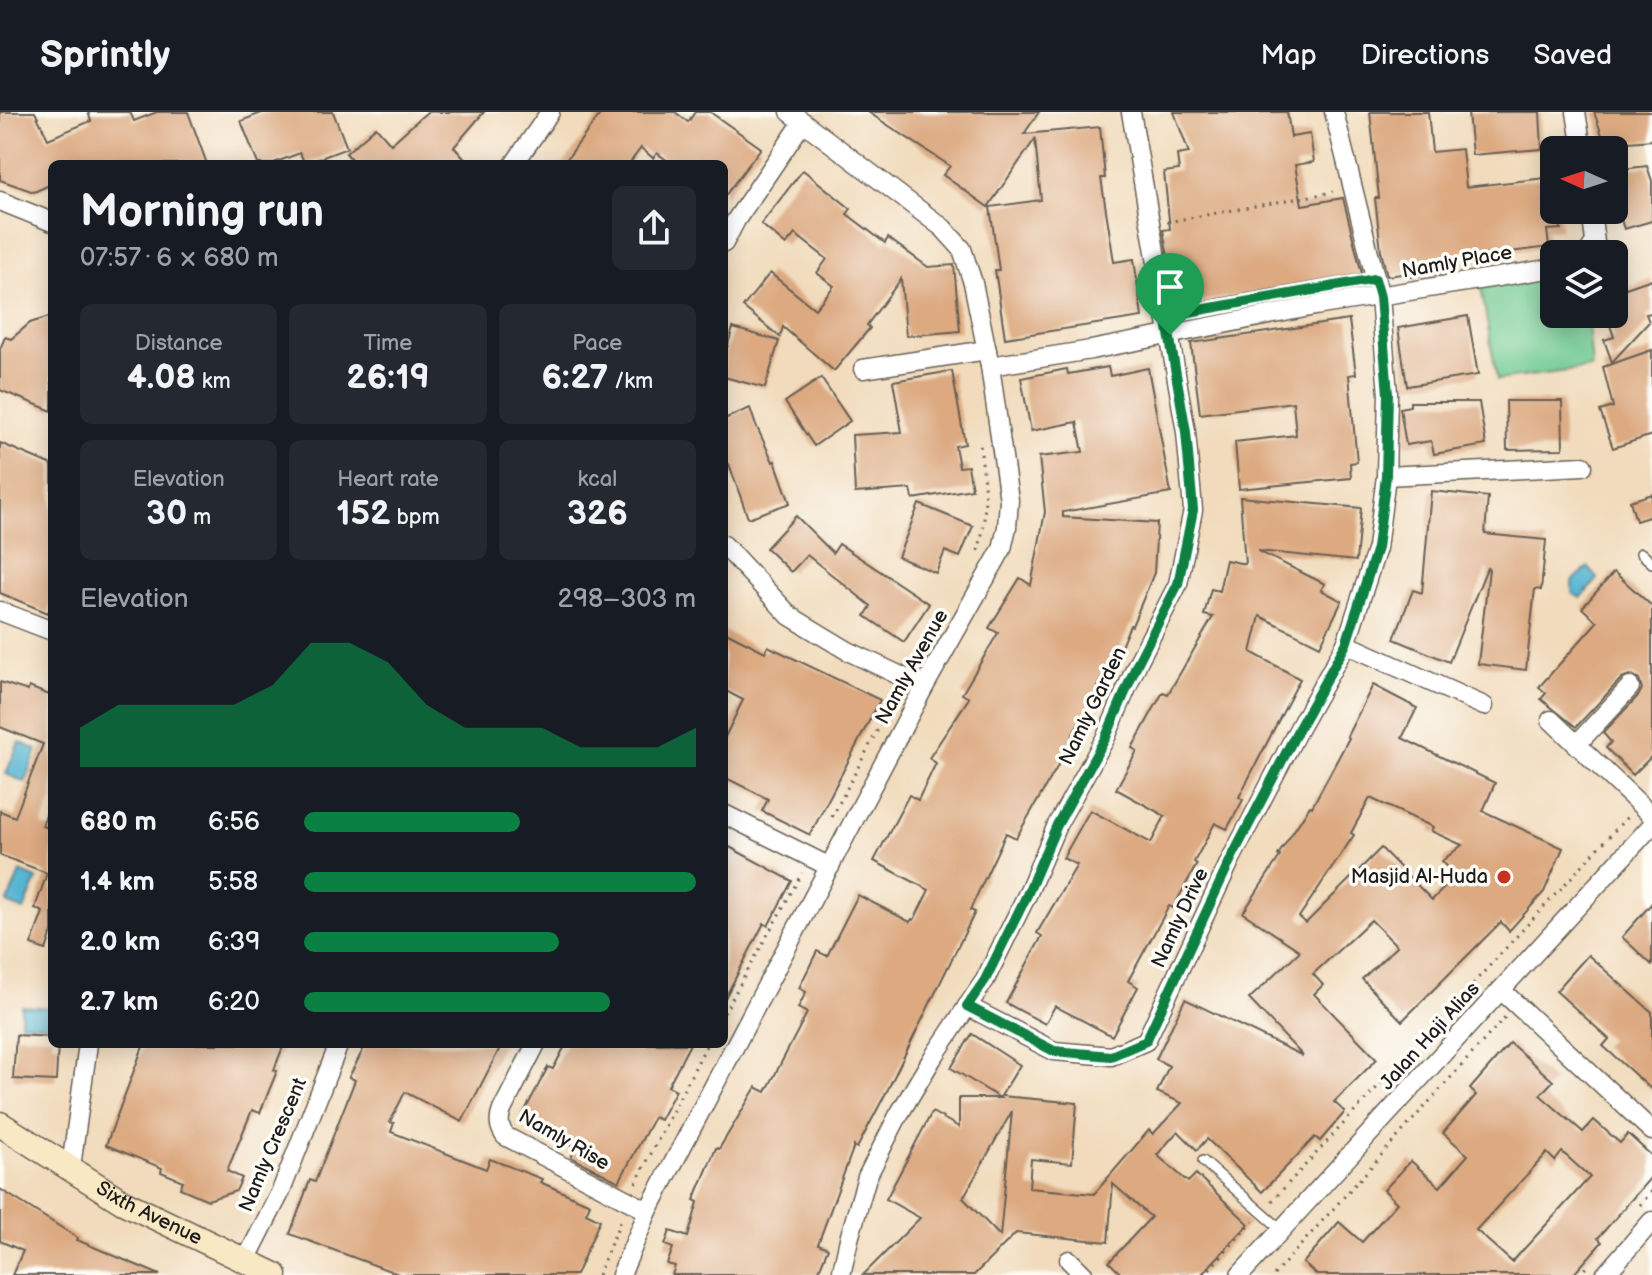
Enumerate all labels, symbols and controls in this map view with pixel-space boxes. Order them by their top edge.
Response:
text: Sprintly [40,33,170,78]
text: Map [1260,39,1317,72]
text: Directions [1361,39,1489,72]
text: Saved [1533,39,1612,72]
north arrow [1540,136,1628,224]
map controls [1540,136,1628,328]
text: Morning run [80,186,324,239]
button: share [612,186,696,270]
button: layers [1540,240,1628,328]
street label: Namly Place [1400,241,1514,283]
text: 07:57 · 6 × 680 m [80,243,278,274]
pin [1136,253,1204,335]
icon: arrive [1148,265,1192,309]
text: Distance [135,330,223,357]
text: Time [364,330,412,357]
text: Pace [572,330,622,357]
text: 4.08 [127,357,196,398]
text: 26:19 [346,357,430,398]
text: 6:27 [541,357,608,398]
text: km [196,368,231,395]
text: /km [608,368,653,395]
text: Elevation [133,466,225,493]
text: Heart rate [337,466,439,493]
text: kcal [578,466,617,493]
text: 30 [146,493,187,534]
text: 152 [336,493,391,534]
text: 326 [567,493,628,534]
text: m [187,504,211,531]
text: bpm [391,504,440,531]
text: Elevation [80,584,188,615]
text: 298–303 m [558,584,696,615]
street label: Namly Avenue [871,605,953,729]
street label: Namly Garden [1054,643,1132,769]
text: 680 m [80,807,157,838]
text: 6:56 [208,807,260,838]
street label: Namly Drive [1146,864,1214,972]
place label: Masjid Al-Huda [1351,865,1488,889]
text: 1.4 km [80,867,155,898]
text: 5:58 [208,867,258,898]
marker: Masjid Al-Huda [1495,868,1513,886]
text: 2.0 km [80,927,160,958]
text: 6:39 [208,927,260,958]
street label: Jalan Haji Alias [1375,977,1485,1095]
text: 2.7 km [80,987,158,1018]
text: 6:20 [208,987,260,1018]
street label: Namly Crescent [234,1074,312,1216]
street label: Namly Rise [514,1104,614,1176]
street label: Sixth Avenue [92,1176,206,1250]

